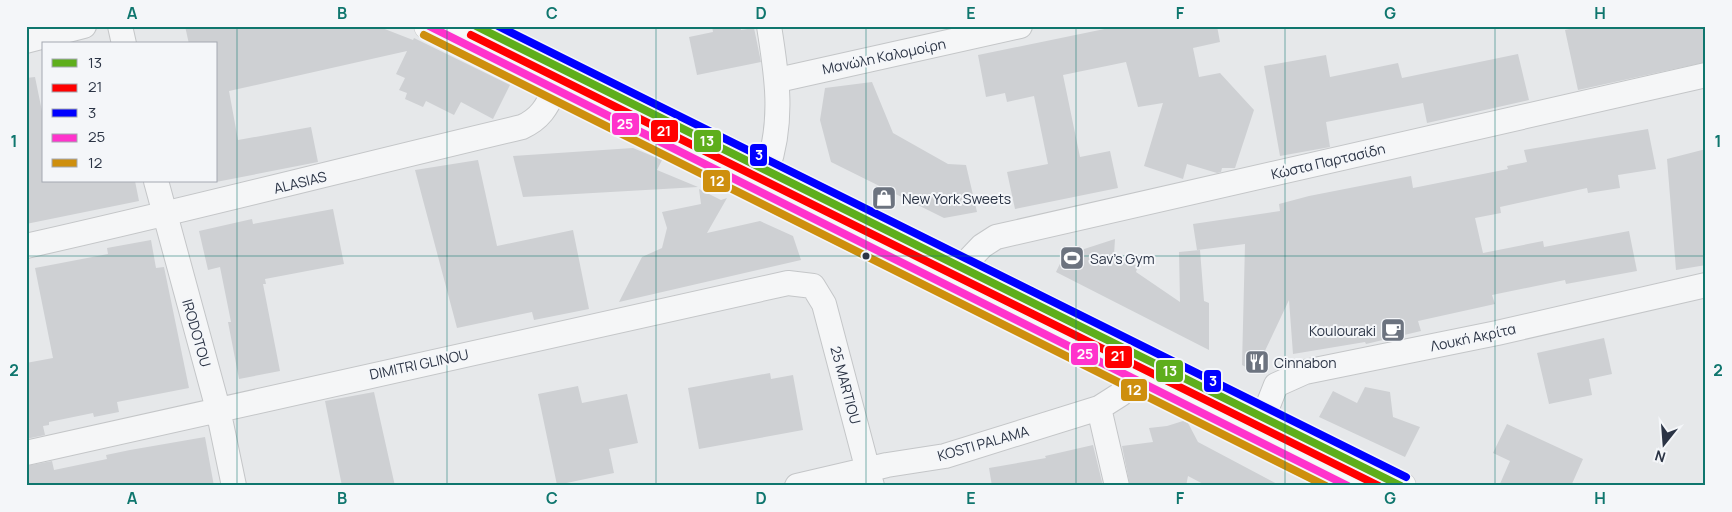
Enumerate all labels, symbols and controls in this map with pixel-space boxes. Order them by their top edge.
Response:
text: A [127,2,138,24]
text: B [337,2,347,24]
text: C [546,2,558,24]
text: D [755,2,767,24]
text: E [966,2,976,24]
text: F [1176,2,1185,24]
text: G [1384,2,1396,24]
text: H [1594,2,1606,24]
street label: Μανώλη Καλομοίρη [820,34,948,78]
legend [42,42,218,182]
text: 13 [88,52,102,73]
text: 21 [88,76,102,97]
text: 3 [88,102,96,123]
line badge: 25 [611,112,640,136]
text: 25 [617,114,633,133]
line badge: 21 [650,119,679,143]
text: 21 [657,121,671,140]
text: 25 [88,126,105,147]
line badge: 13 [693,129,722,153]
text: 1 [10,130,18,152]
text: 1 [1714,130,1722,152]
text: 13 [700,131,714,150]
street label: Κώστα Παρτασίδη [1269,139,1387,183]
line badge: 3 [749,143,768,167]
text: 3 [755,145,763,164]
text: 12 [88,152,102,173]
street label: ALASIAS [272,166,329,198]
line badge: 12 [702,169,731,193]
text: 12 [710,171,724,190]
shop icon: New York Sweets [871,185,897,211]
place label: New York Sweets [902,189,1011,208]
sports icon: Sav's Gym [1059,245,1085,271]
place label: Sav's Gym [1090,249,1155,268]
unlabelled marker [861,251,871,261]
street label: IRODOTOU [178,297,216,369]
cafe icon: Koulouraki [1380,317,1406,343]
street label: Λουκή Ακρίτα [1429,319,1517,355]
place label: Koulouraki [1309,321,1376,340]
line badge: 25 [1070,342,1099,366]
street label: DIMITRI GLINOU [368,344,470,384]
street label: 25 MARTIOU [826,344,866,426]
text: 25 [1077,344,1093,363]
line badge: 21 [1104,345,1133,369]
text: 21 [1111,346,1125,365]
restaurant icon: Cinnabon [1244,349,1270,375]
place label: Cinnabon [1274,353,1337,372]
text: 2 [9,359,19,381]
line badge: 13 [1155,359,1184,383]
text: 2 [1713,359,1723,381]
text: 13 [1163,361,1177,380]
line badge: 3 [1203,369,1222,393]
text: 3 [1209,371,1217,390]
line badge: 12 [1120,378,1148,402]
text: 12 [1127,380,1141,399]
north arrow [1640,420,1690,470]
street label: KOSTI PALAMA [935,421,1031,465]
text: N [1652,446,1668,467]
text: A [127,487,138,509]
text: B [337,487,347,509]
text: C [546,487,558,509]
text: D [755,487,767,509]
text: E [966,487,976,509]
text: F [1176,487,1185,509]
text: G [1384,487,1396,509]
text: H [1594,487,1606,509]

